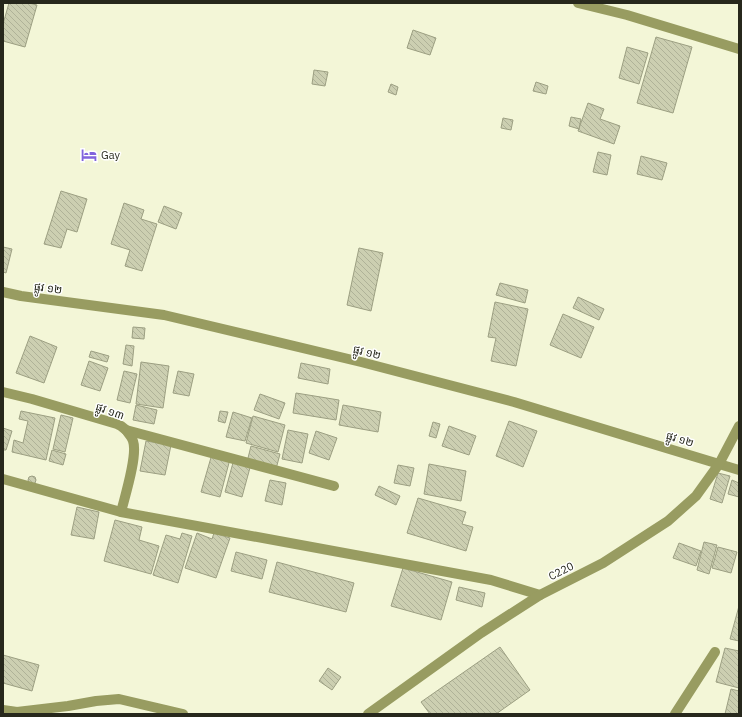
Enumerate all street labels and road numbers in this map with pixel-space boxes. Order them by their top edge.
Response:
street label: ផ្លូវ ១២ [33,279,63,300]
street label: ផ្លូវ ១២ [351,342,382,365]
street label: ផ្លូវ ១៣ [93,399,126,426]
street label: ផ្លូវ ១២ [663,428,696,453]
street label: C220 [546,559,576,583]

